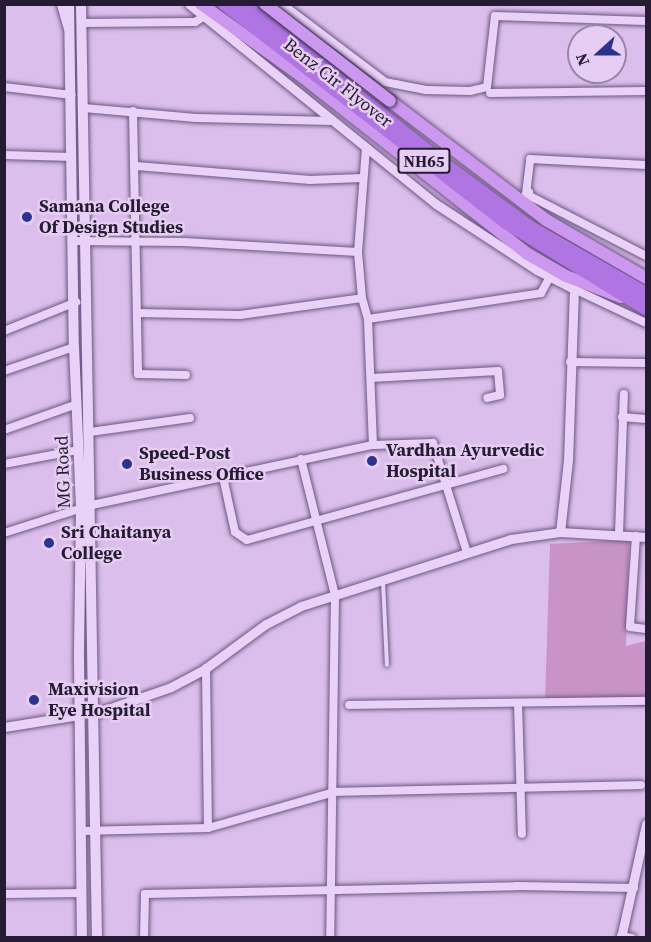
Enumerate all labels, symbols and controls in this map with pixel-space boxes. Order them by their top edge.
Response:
north arrow [567,24,627,84]
street label: Benz Cir Flyover [279,34,397,132]
text: N [570,50,594,69]
road number: NH65 [397,148,451,174]
place label: Samana College Of Design Studies [39,196,183,238]
marker: Samana College Of Design Studies [20,210,34,224]
street label: MG Road [51,435,75,509]
place label: Vardhan Ayurvedic Hospital [386,440,545,482]
place label: Speed-Post Business Office [139,443,264,486]
marker: Vardhan Ayurvedic Hospital [363,452,381,470]
marker: Speed-Post Business Office [120,457,134,471]
place label: Sri Chaitanya College [61,522,171,564]
marker: Sri Chaitanya College [42,536,56,550]
place label: Maxivision Eye Hospital [48,679,151,722]
marker: Maxivision Eye Hospital [25,691,43,709]

